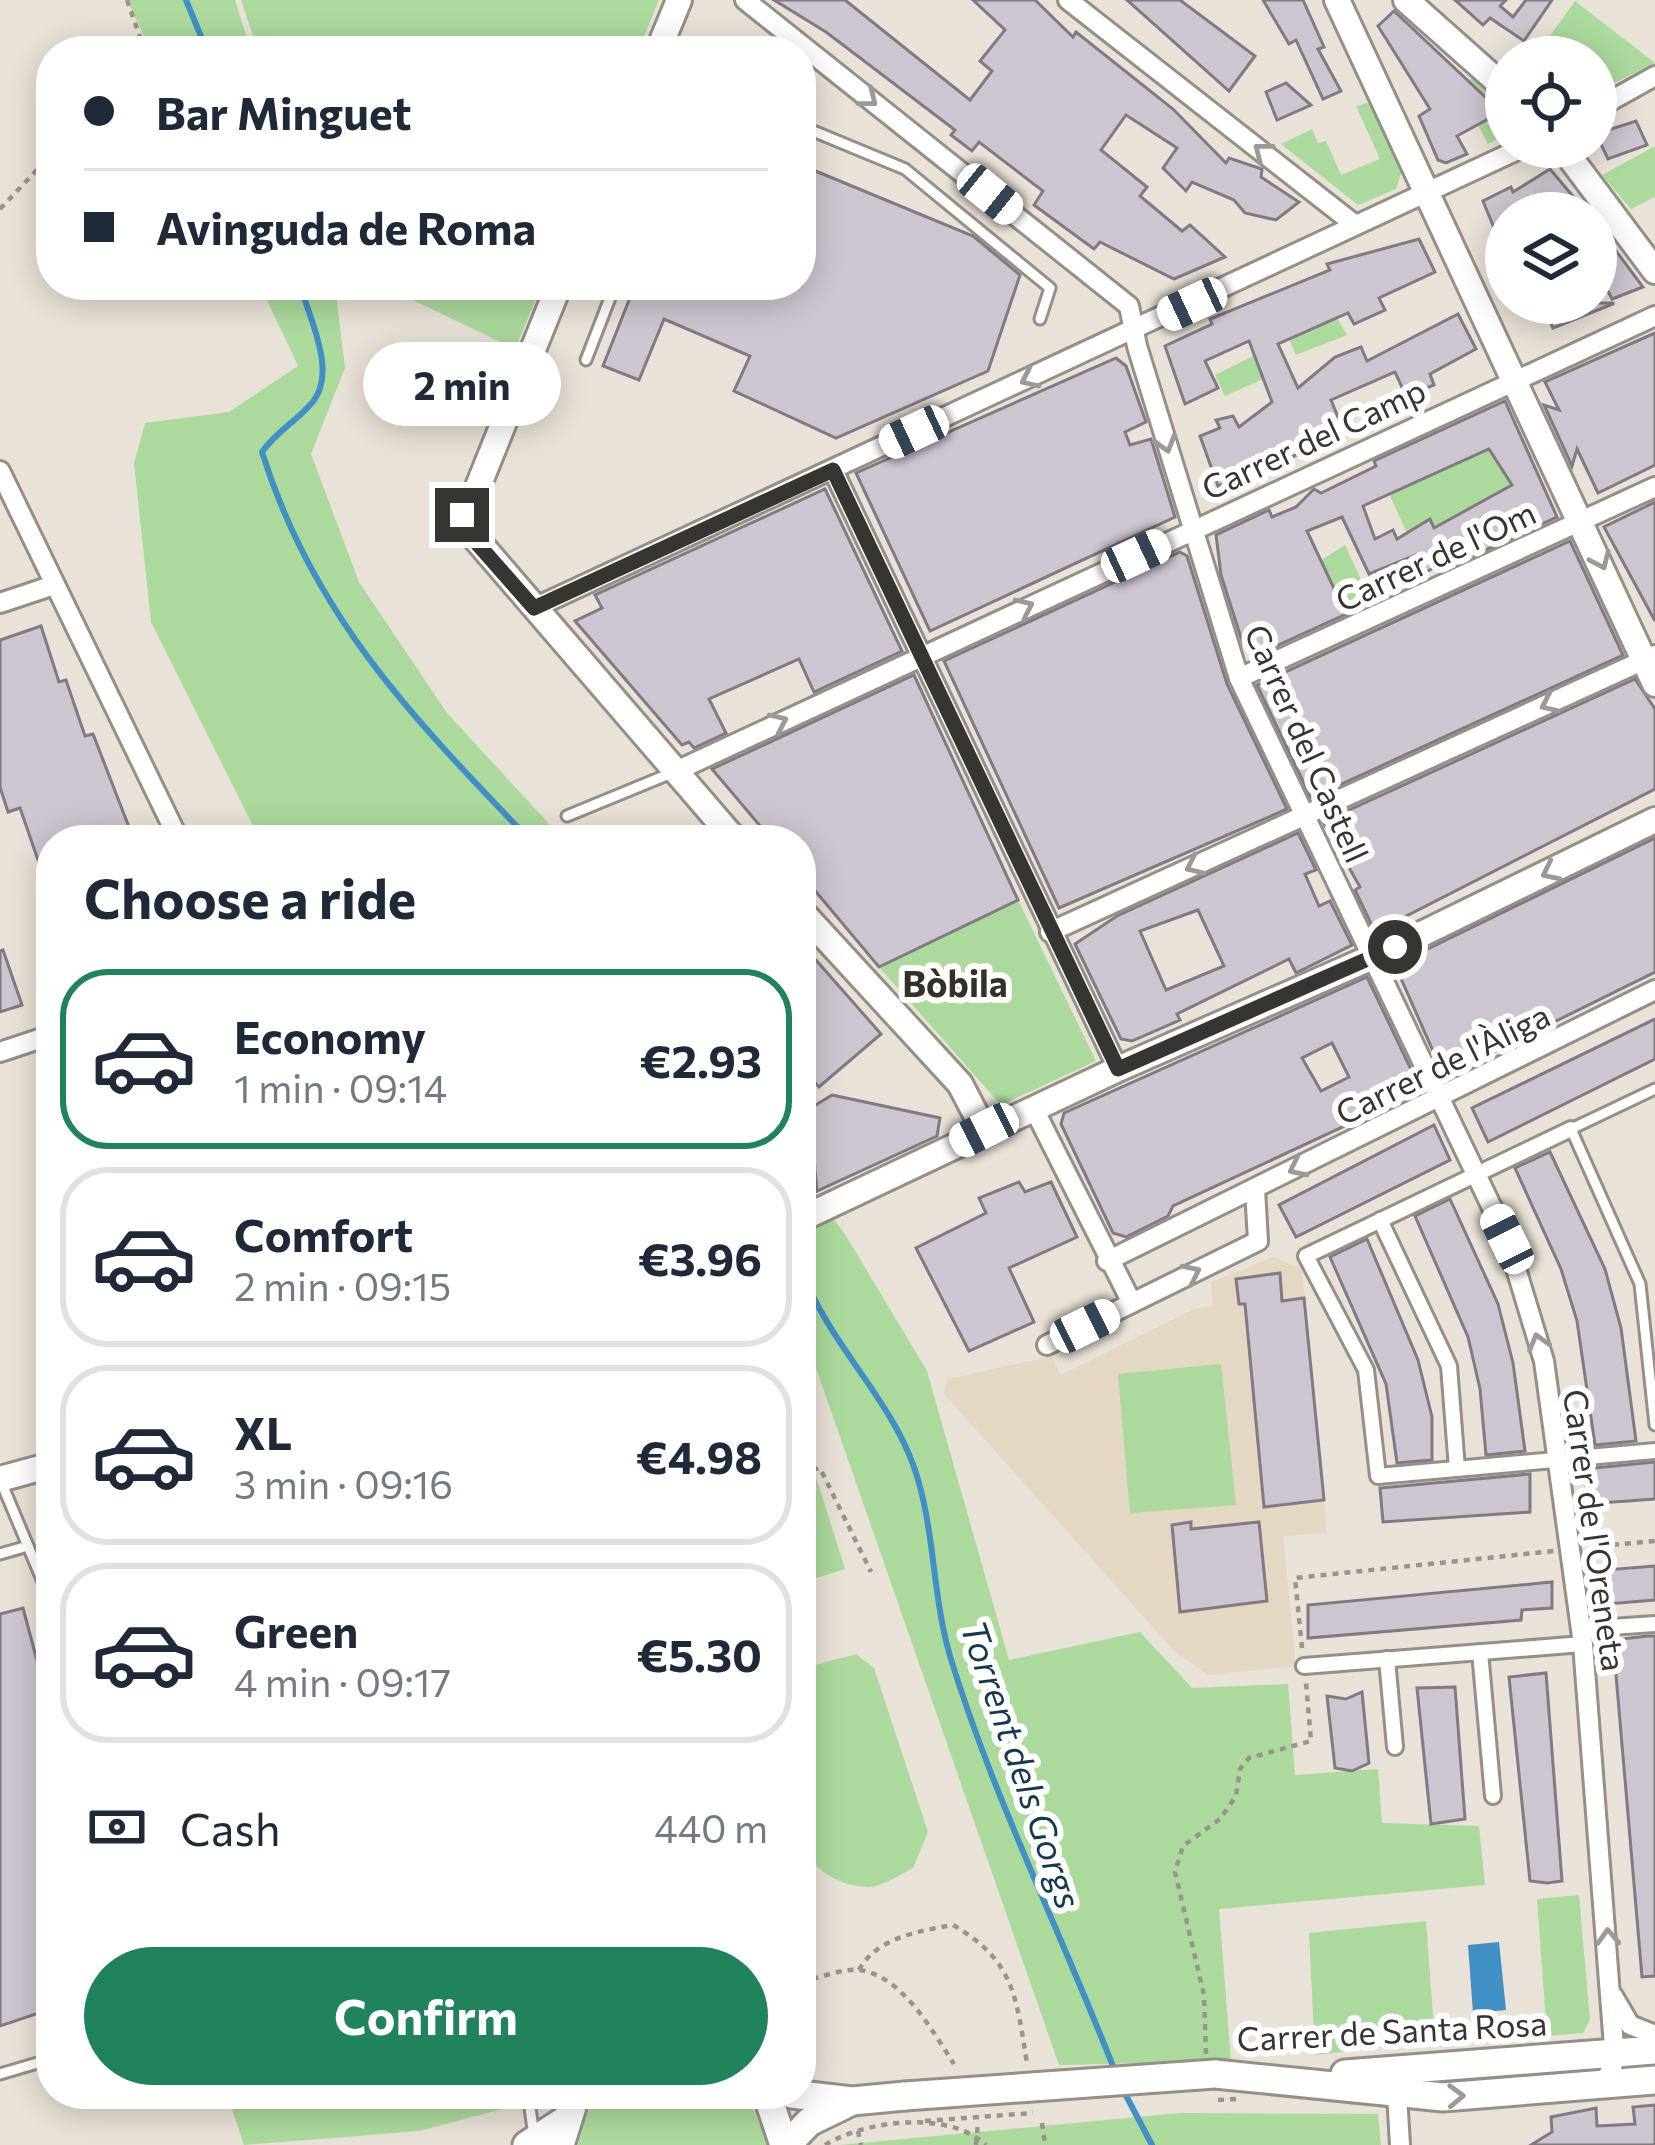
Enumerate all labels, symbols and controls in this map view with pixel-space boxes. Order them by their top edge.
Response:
map controls [1485,36,1617,324]
button: locate [1485,36,1617,168]
text: Bar Minguet [156,84,412,139]
one-way arrow [856,85,878,106]
one-way arrow [1254,144,1276,166]
car [951,157,1029,231]
button: layers [1485,192,1617,324]
text: Avinguda de Roma [156,199,536,254]
car [1152,272,1232,336]
callout: 2 min [363,341,561,425]
text: 2 min [413,360,511,408]
one-way arrow [1020,365,1041,388]
street label: Carrer del Camp [1195,368,1431,508]
car [874,400,954,464]
one-way arrow [1152,432,1177,453]
route end [435,488,489,542]
street label: Carrer de l'Om [1328,491,1542,619]
car [1096,524,1176,588]
one-way arrow [1587,550,1611,571]
one-way arrow [1013,598,1034,621]
street label: Carrer del Castell [1237,618,1379,868]
one-way arrow [1540,689,1561,713]
one-way arrow [767,713,788,736]
one-way arrow [1185,852,1206,875]
one-way arrow [1541,858,1562,881]
text: Choose a ride [84,864,416,930]
route start [1368,920,1422,974]
district label: Bòbila [902,960,1008,1004]
street label: Carrer de l'Àliga [1328,993,1556,1133]
icon: car [90,1005,198,1113]
text: Economy [234,1008,426,1063]
text: €2.93 [640,1032,762,1087]
text: 1 min · 09:14 [234,1063,447,1111]
car [944,1098,1024,1162]
one-way arrow [1288,1154,1309,1177]
car [1475,1199,1539,1279]
icon: car [90,1203,198,1311]
text: Comfort [234,1206,413,1261]
text: €3.96 [638,1230,762,1285]
text: 2 min · 09:15 [234,1261,451,1309]
one-way arrow [1180,1265,1202,1288]
car [1045,1294,1125,1358]
one-way arrow [1527,1332,1552,1353]
street label: Carrer de l'Oreneta [1556,1386,1636,1674]
icon: car [90,1401,198,1509]
text: XL [234,1404,292,1459]
text: €4.98 [636,1428,762,1483]
text: 3 min · 09:16 [234,1459,453,1507]
icon: car [90,1599,198,1707]
text: Green [234,1602,358,1657]
water label: Torrent dels Gorgs [953,1614,1093,1914]
text: €5.30 [637,1626,762,1681]
text: 4 min · 09:17 [234,1657,451,1705]
icon: cash [84,1794,150,1860]
text: Cash [180,1800,281,1855]
text: 440 m [654,1803,768,1851]
one-way arrow [1595,1927,1621,1946]
button: Confirm [84,1947,768,2085]
street label: Carrer de Santa Rosa [1236,2001,1548,2059]
one-way arrow [1447,2084,1466,2110]

